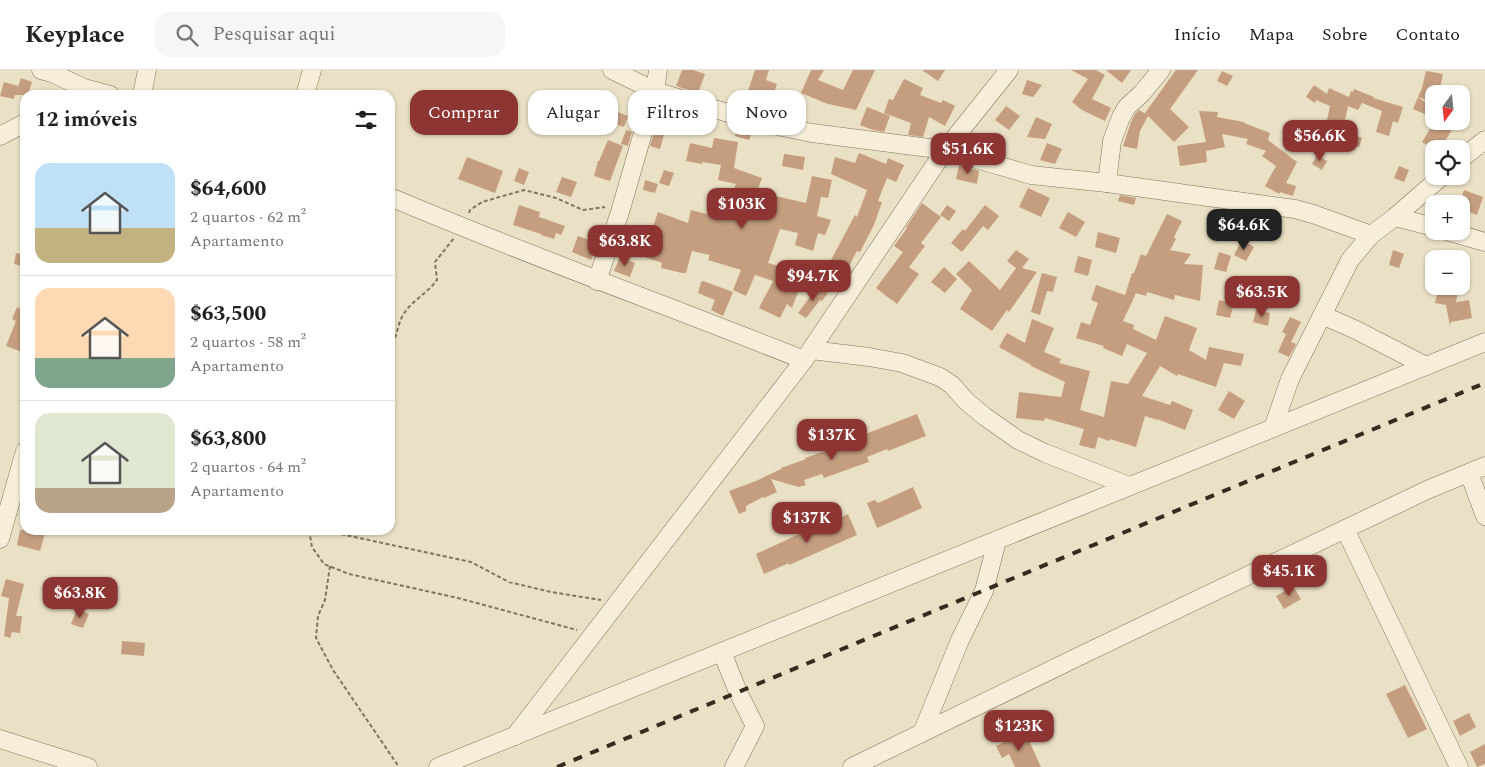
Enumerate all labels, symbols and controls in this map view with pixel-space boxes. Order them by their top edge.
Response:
search box [155,12,505,57]
text: Keyplace [25,17,125,53]
text: Pesquisar aqui [213,20,335,49]
icon: search [173,21,201,49]
text: Início [1174,21,1221,48]
text: Mapa [1249,21,1294,48]
text: Sobre [1322,21,1367,48]
text: Contato [1395,21,1460,48]
north arrow [1425,85,1470,130]
map controls [1425,85,1470,295]
chip: Comprar [410,90,518,135]
chip: Alugar [528,90,618,135]
chip: Filtros [628,90,717,135]
chip: Novo [727,90,806,135]
text: 12 imóveis [35,104,138,136]
icon: filters [352,106,380,134]
pin: $56.6K [1279,119,1361,162]
text: $56.6K [1294,124,1346,148]
pin: $51.6K [927,132,1009,175]
text: $51.6K [942,137,994,161]
button: locate [1425,140,1470,185]
text: $64,600 [190,173,266,205]
icon: home [75,183,135,243]
pin: $103K [707,188,777,230]
text: $103K [718,192,766,216]
button: + [1425,195,1470,240]
text: 2 quartos · 62 m² [190,205,306,229]
pin: $64.6K [1203,208,1285,251]
text: $64.6K [1218,213,1270,237]
pin: $63.8K [584,224,666,267]
text: Apartamento [190,229,284,253]
text: $63.8K [599,229,651,253]
button: − [1425,250,1470,295]
pin: $94.7K [772,260,854,302]
text: $94.7K [787,264,839,288]
pin: $63.5K [1221,276,1303,318]
text: $63.5K [1236,280,1288,304]
text: $63,500 [190,298,266,330]
icon: home [75,308,135,368]
text: 2 quartos · 58 m² [190,330,306,354]
text: Apartamento [190,354,284,378]
pin: $137K [797,418,867,461]
text: $63,800 [190,423,266,455]
text: $137K [808,423,856,447]
icon: home [75,433,135,493]
text: 2 quartos · 64 m² [190,455,306,479]
text: Apartamento [190,479,284,503]
pin: $137K [772,502,842,544]
text: $137K [783,506,831,530]
pin: $45.1K [1248,554,1330,597]
text: $45.1K [1263,559,1315,583]
pin: $63.8K [39,576,121,619]
text: $63.8K [54,581,106,605]
pin: $123K [984,710,1054,752]
text: $123K [995,714,1043,738]

